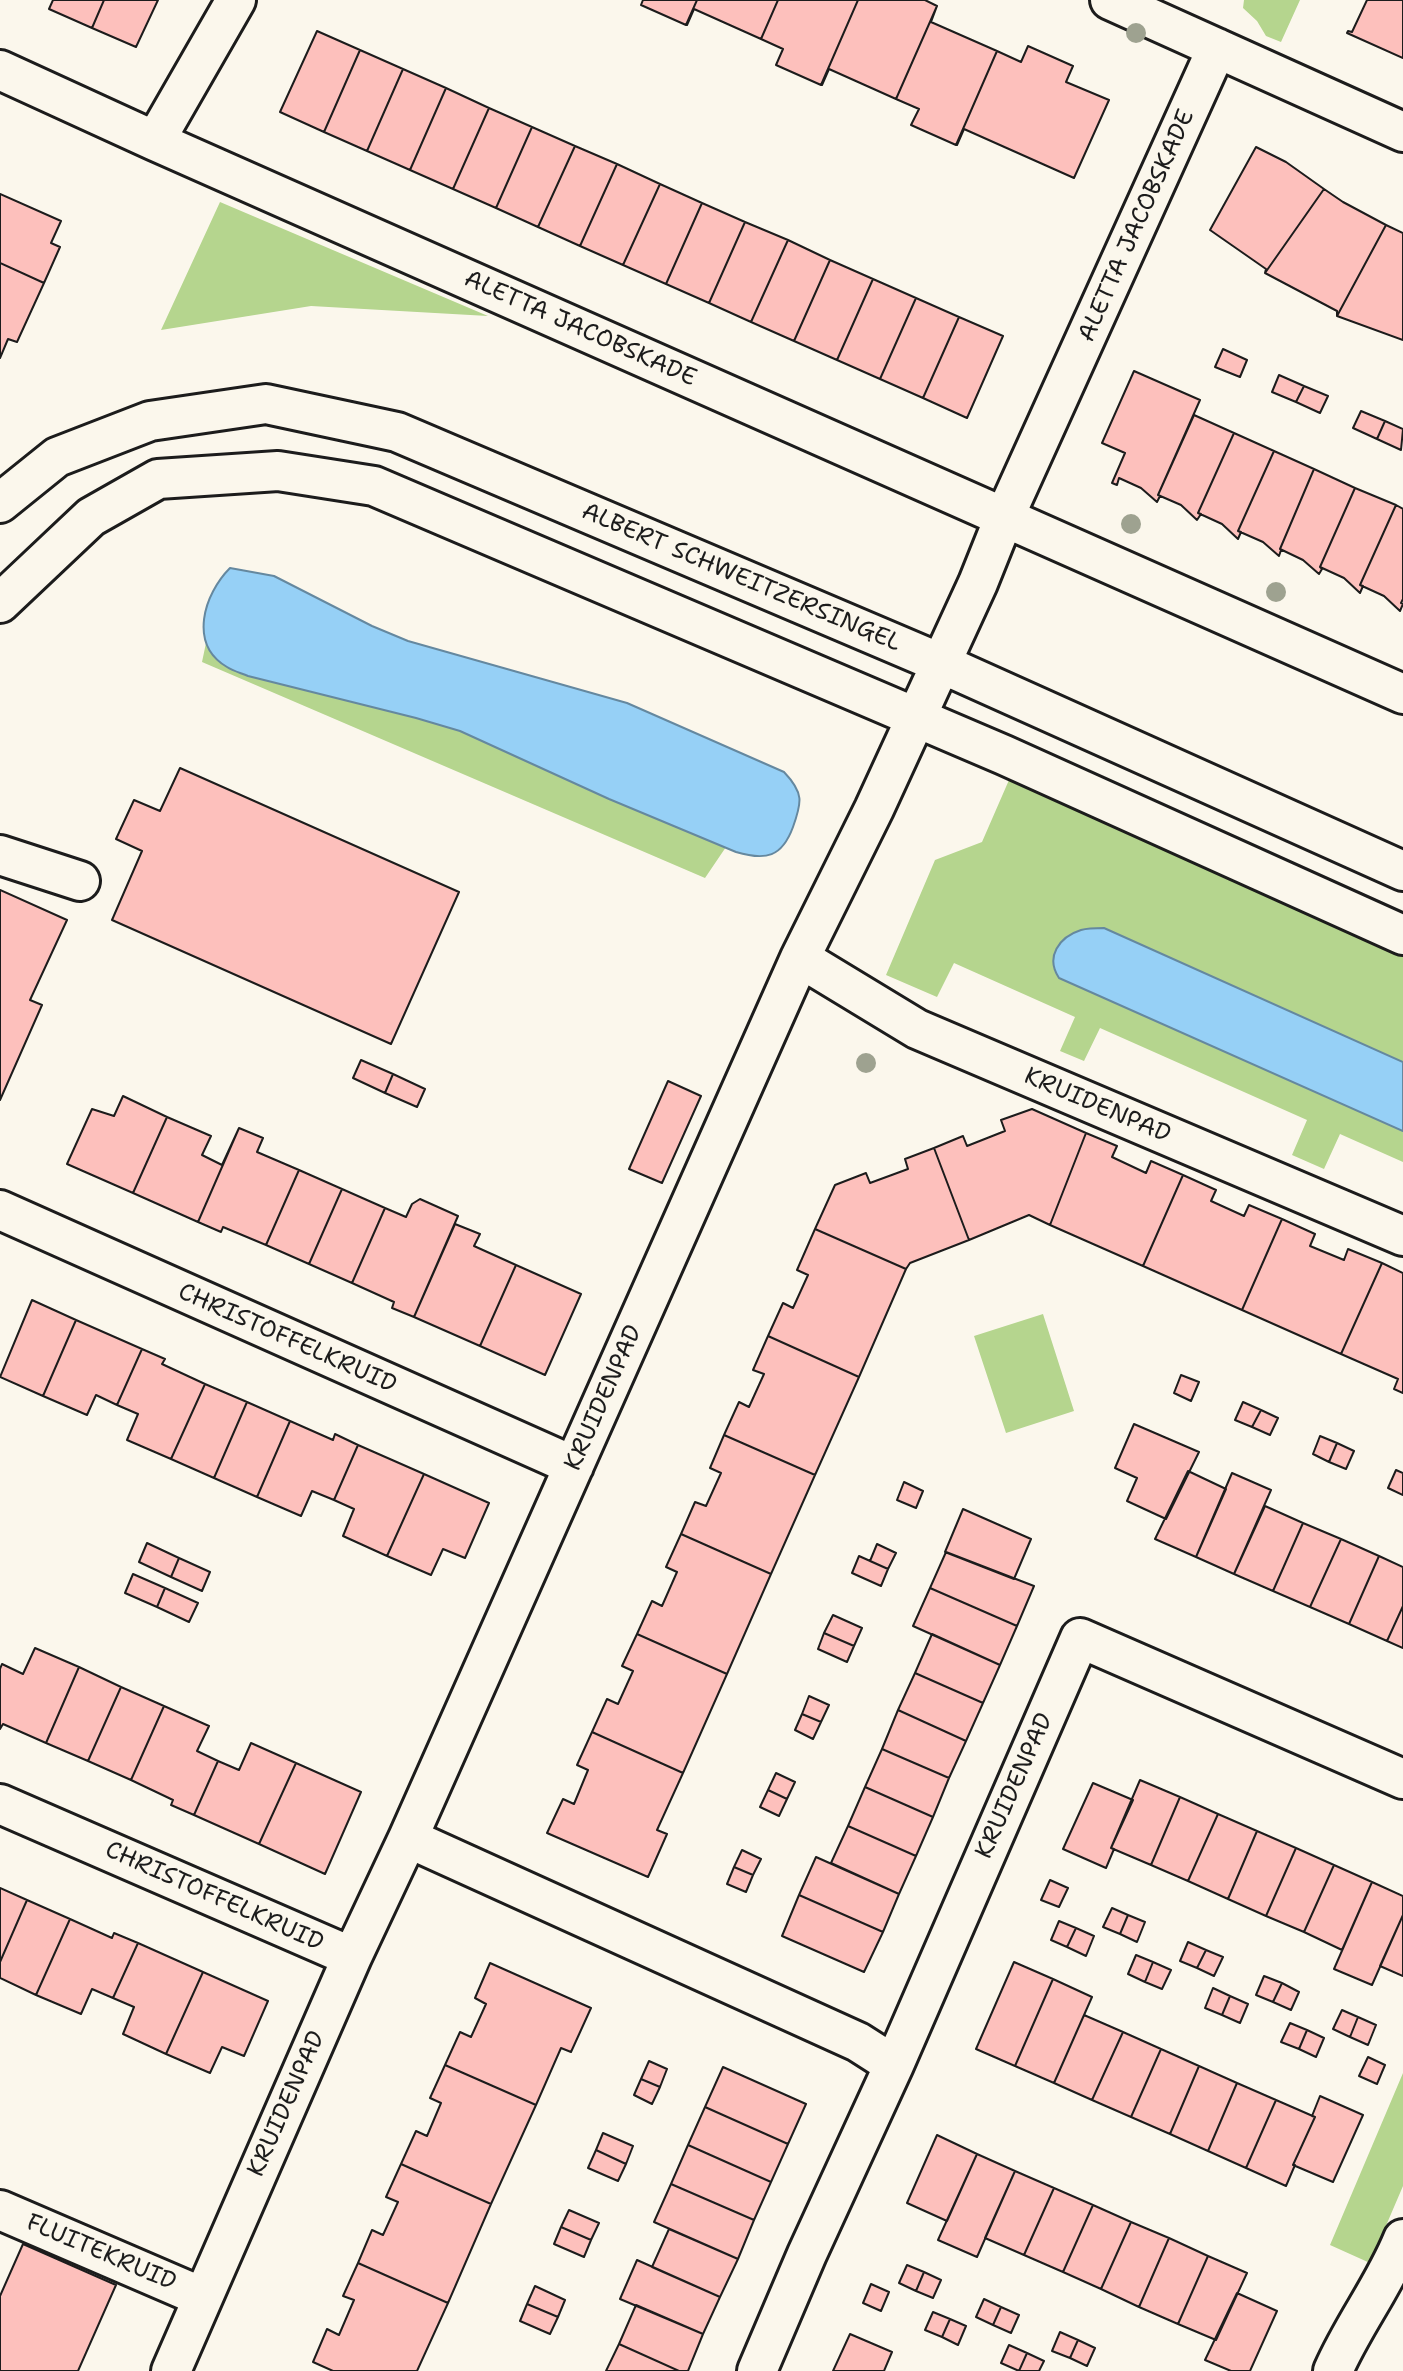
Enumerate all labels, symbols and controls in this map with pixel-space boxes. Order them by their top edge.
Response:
street label: ALETTA JACOBSKADE [1073,105,1201,347]
street label: ALETTA JACOBSKADE [459,265,701,393]
street label: ALBERT SCHWEITZERSINGEL [577,498,905,658]
street label: KRUIDENPAD [1019,1062,1175,1150]
street label: CHRISTOFFELKRUID [173,1278,401,1400]
street label: KRUIDENPAD [559,1321,649,1475]
street label: KRUIDENPAD [970,1709,1060,1863]
street label: CHRISTOFFELKRUID [100,1836,328,1958]
street label: KRUIDENPAD [242,2027,332,2181]
street label: FLUITEKRUID [22,2208,180,2298]

